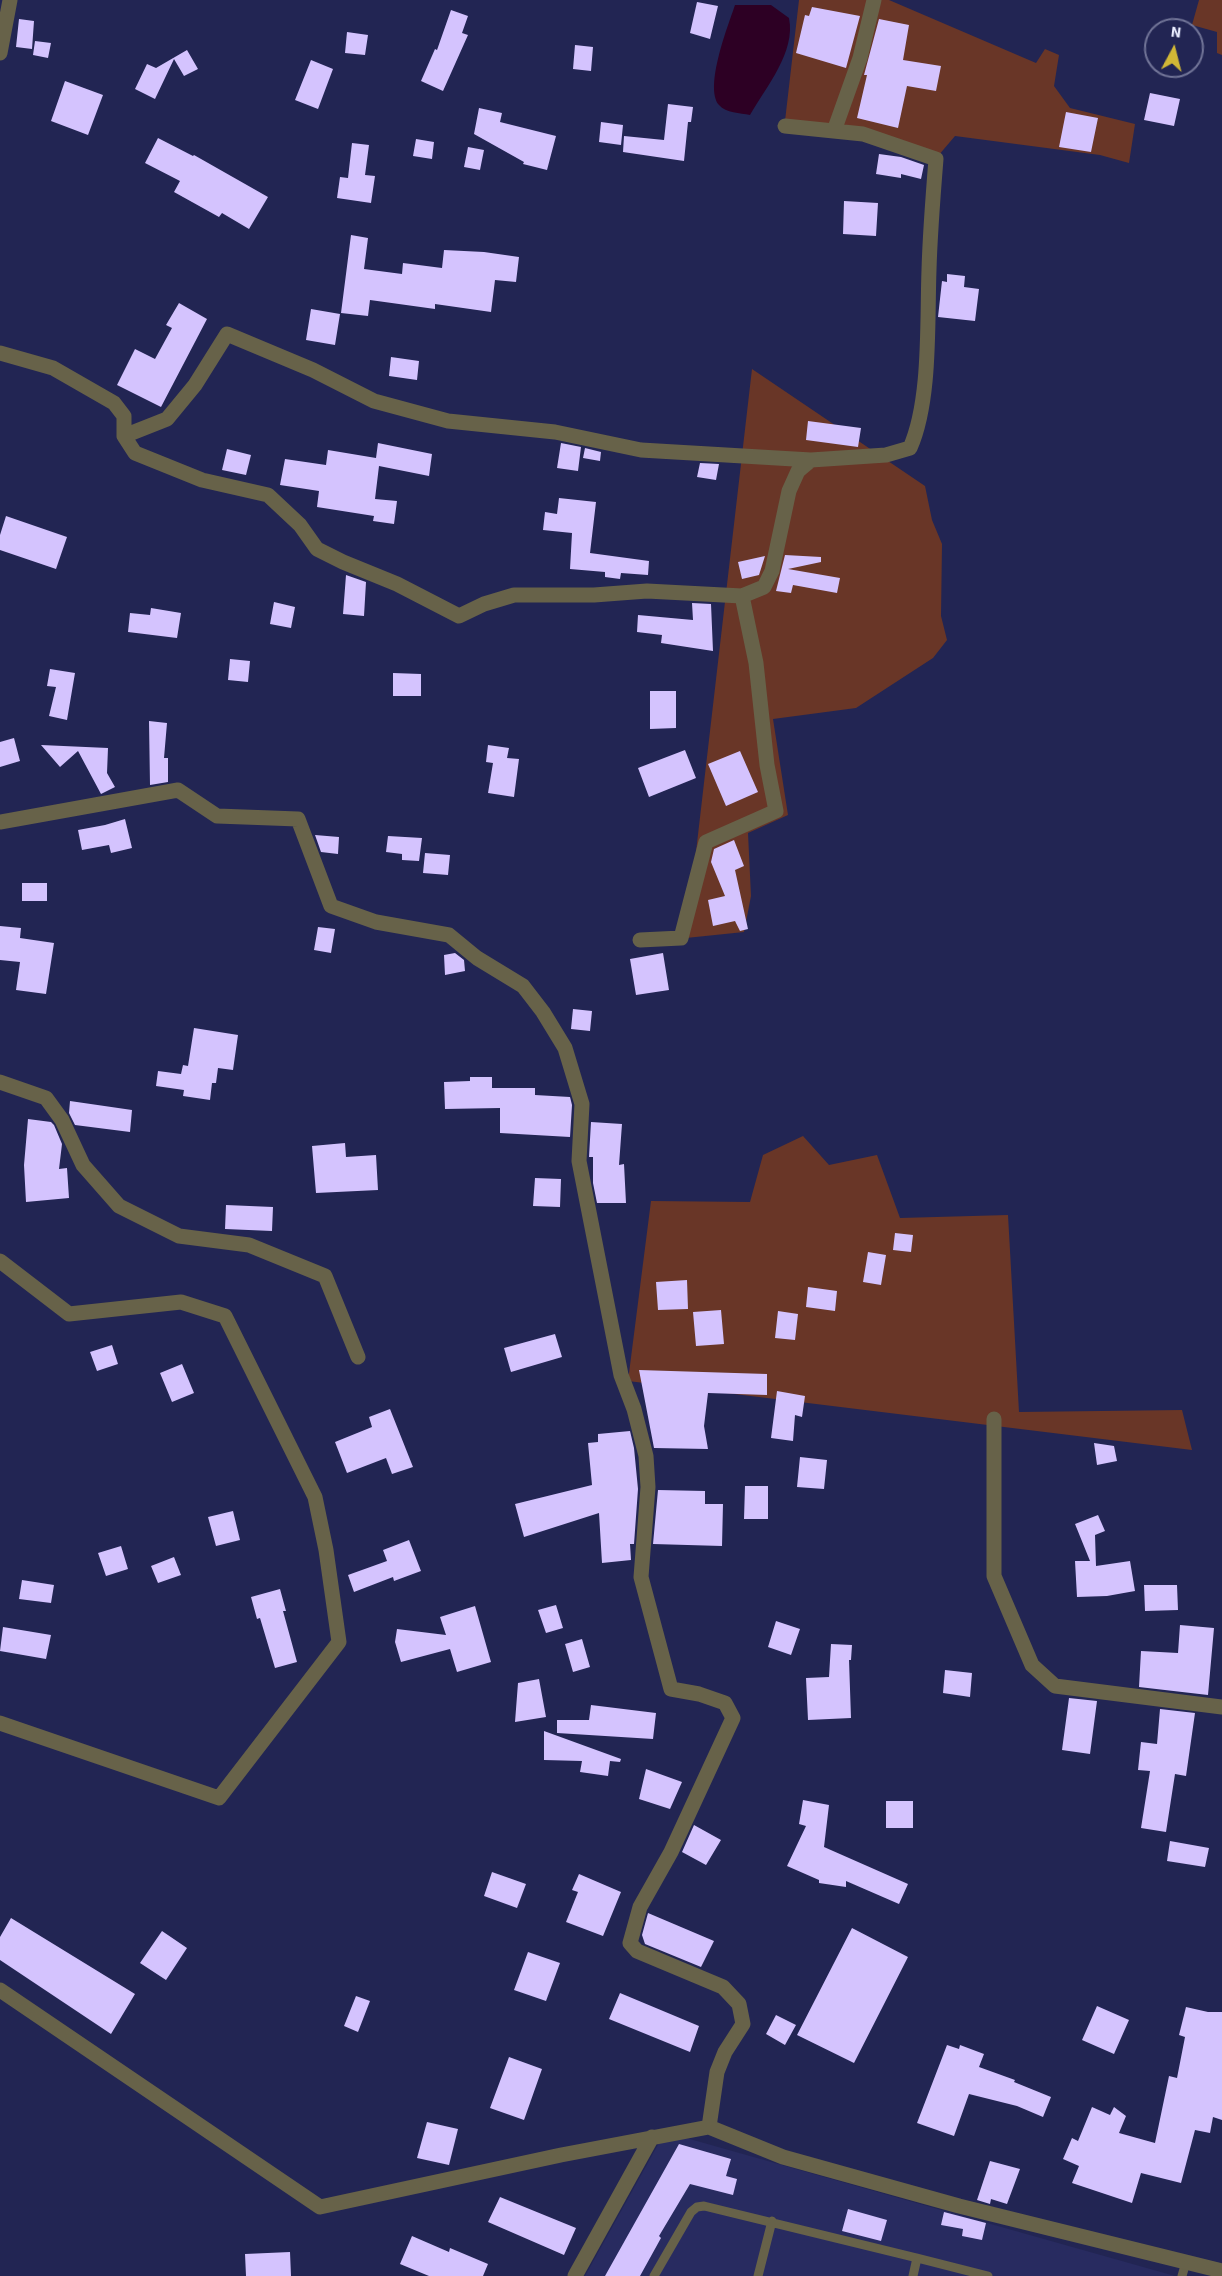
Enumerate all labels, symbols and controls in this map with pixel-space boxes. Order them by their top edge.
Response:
north arrow [1144,18,1204,78]
text: N [1169,21,1183,44]

